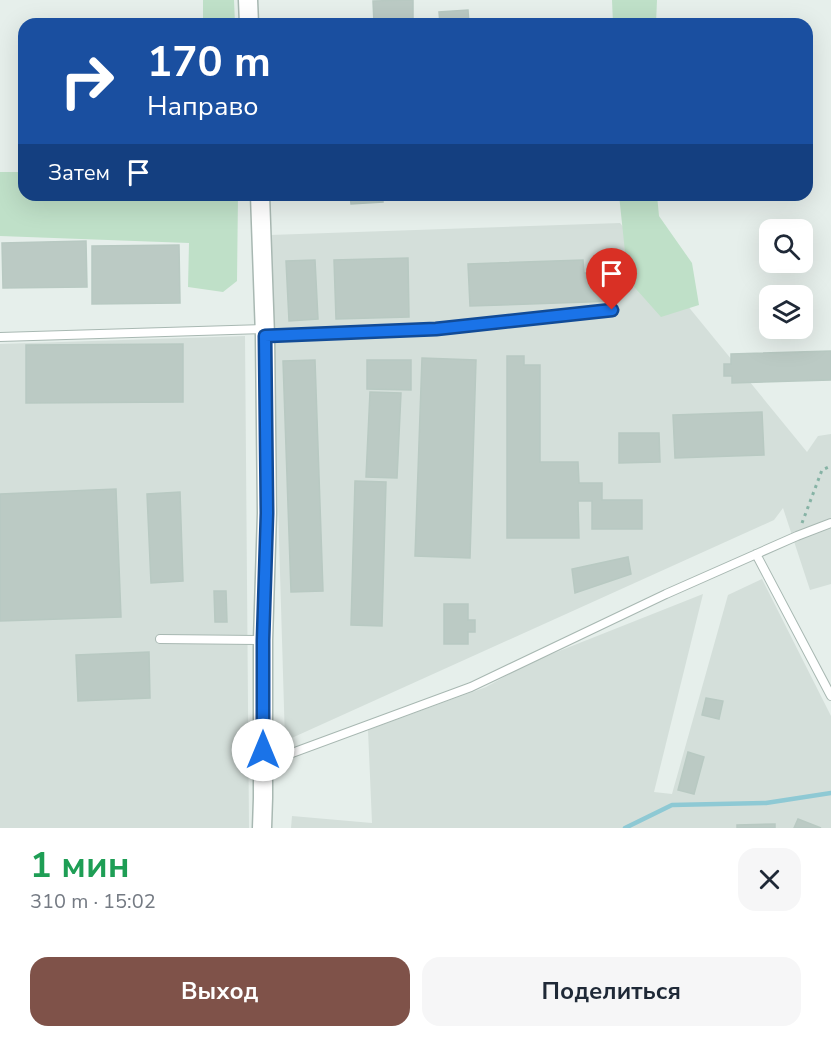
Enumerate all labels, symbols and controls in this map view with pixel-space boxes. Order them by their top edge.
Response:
text: 170 m [147,34,271,91]
icon: right [48,42,126,120]
text: Направо [147,88,258,125]
icon: arrive [122,156,155,189]
text: Затем [48,158,110,188]
map controls [759,219,813,339]
button: search [759,219,813,273]
pin [586,248,637,310]
icon: arrive [595,257,628,290]
button: layers [759,285,813,339]
position arrow [231,718,295,782]
text: 1 мин [30,841,130,890]
button: close [738,848,801,911]
text: 310 m · 15:02 [30,888,156,915]
button: Выход [30,957,410,1026]
button: Поделиться [422,957,801,1026]

